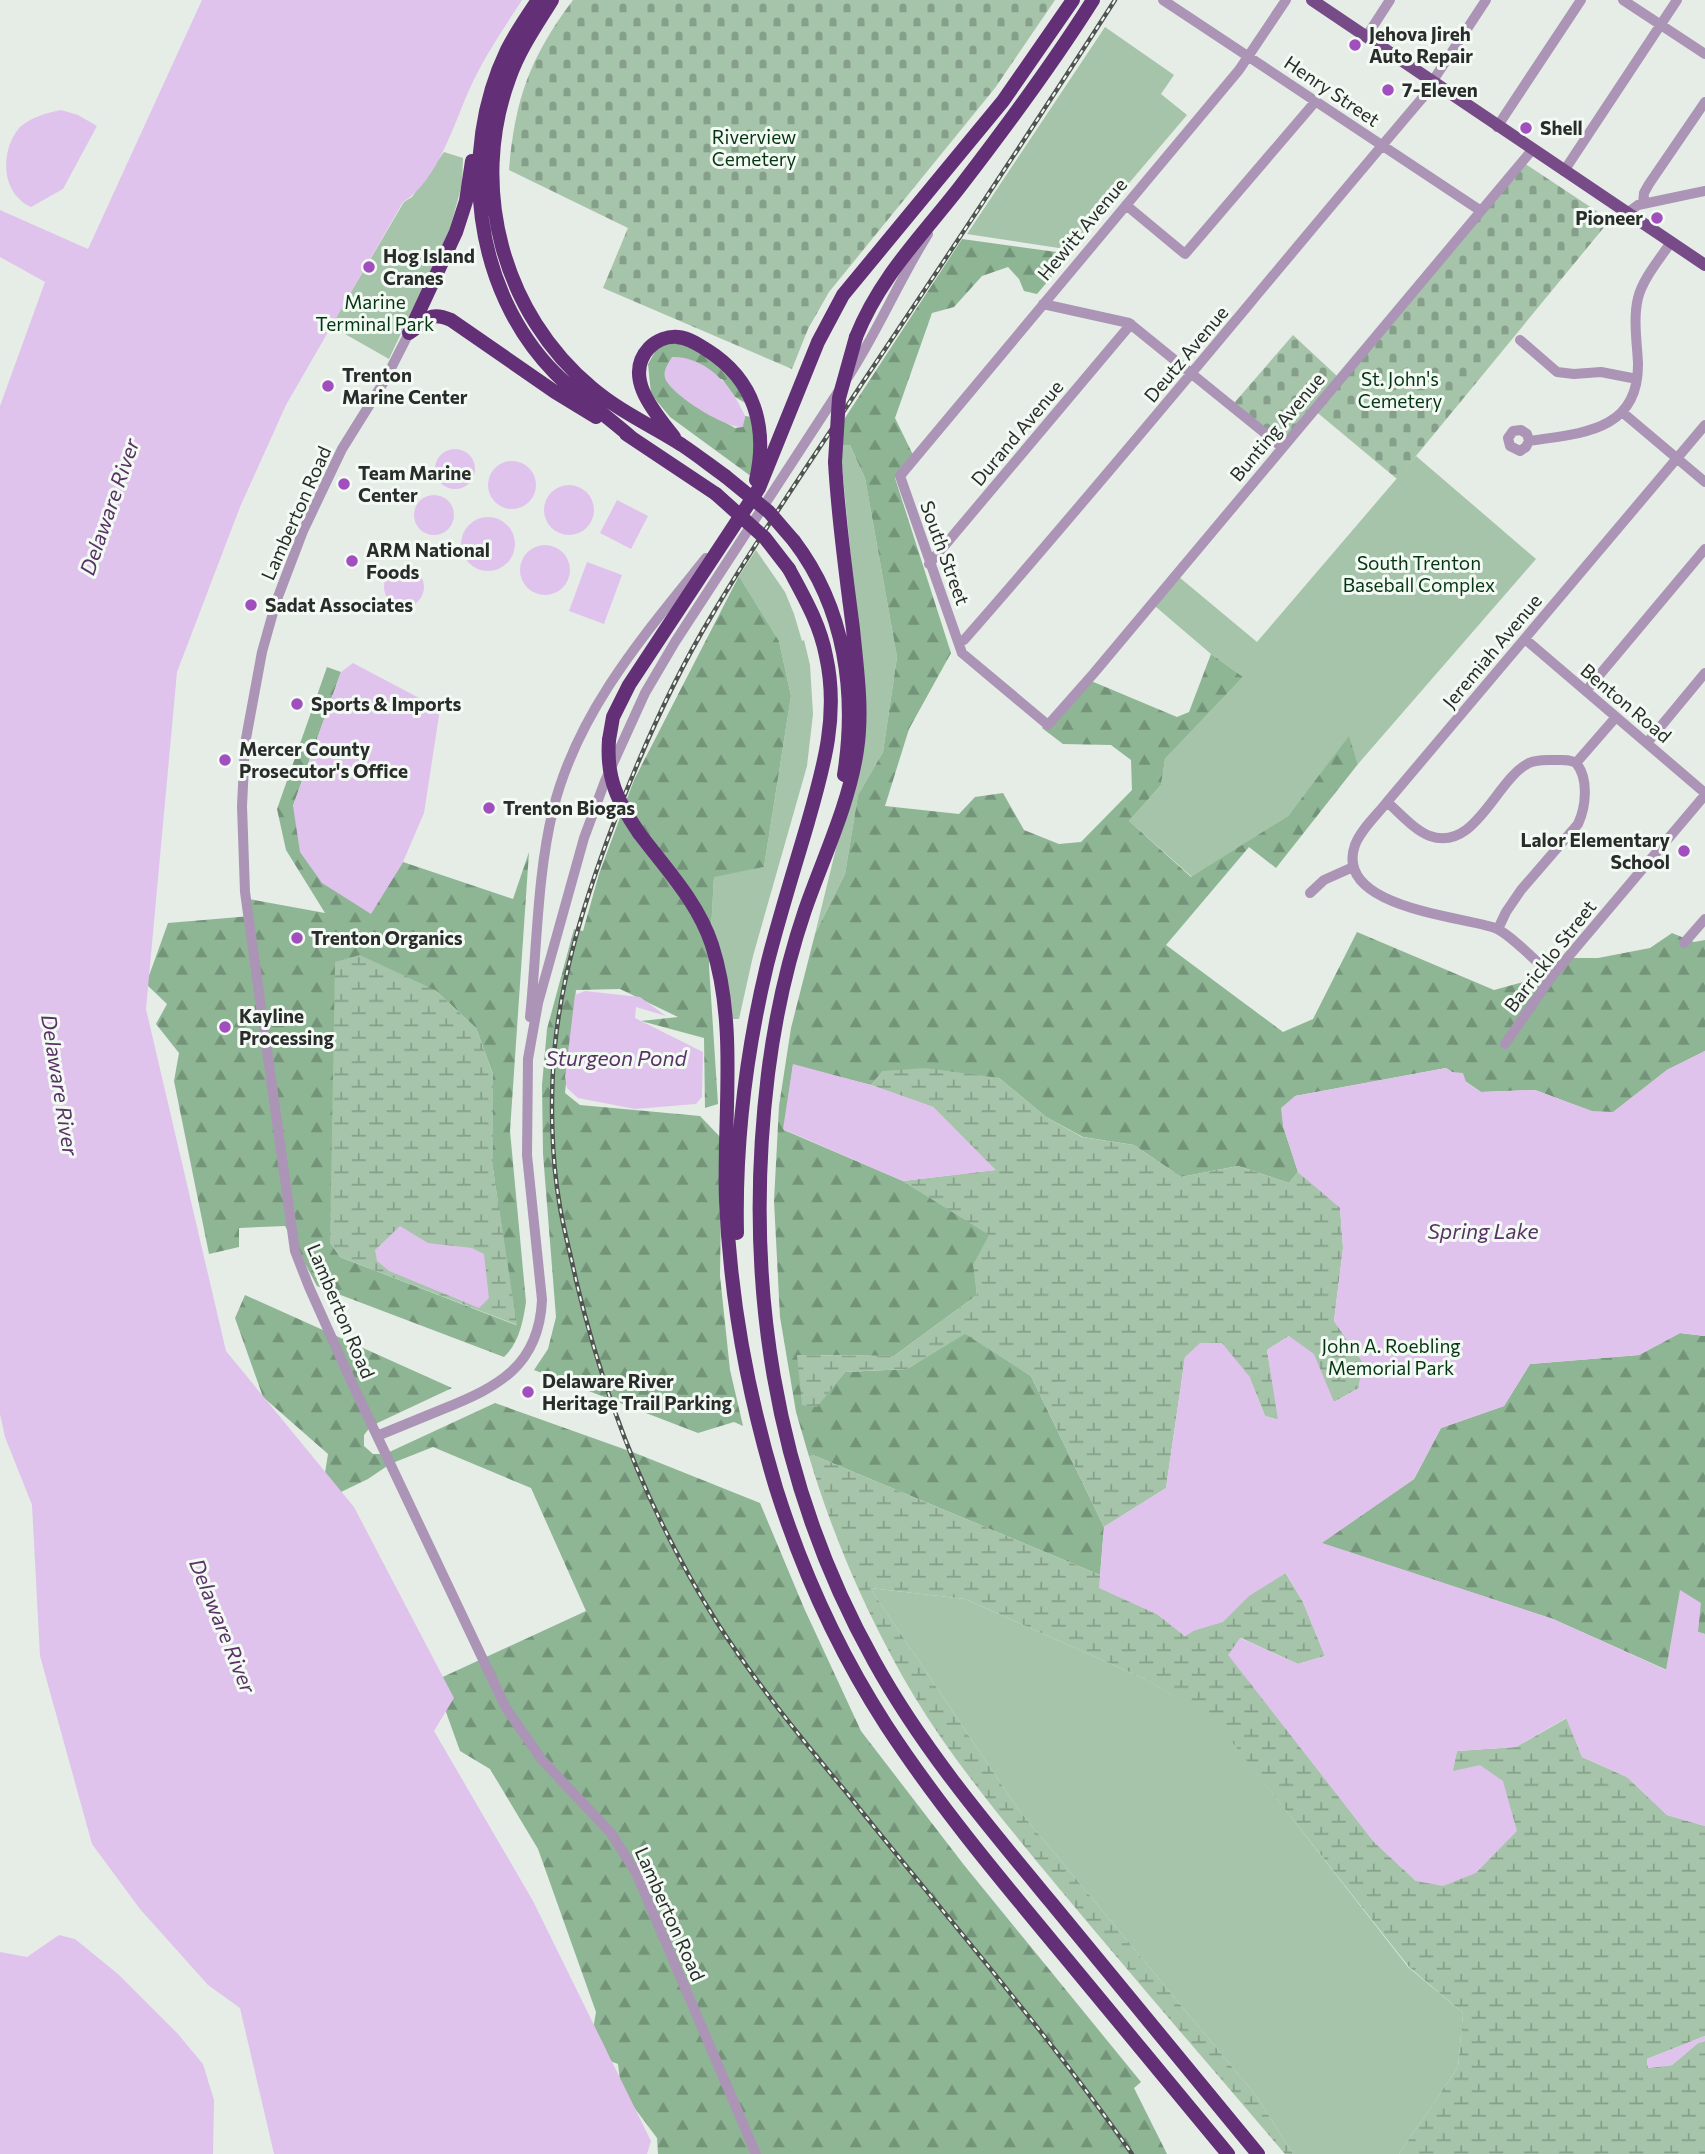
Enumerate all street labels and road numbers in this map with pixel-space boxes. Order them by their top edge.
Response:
street label: Henry Street [1280,50,1384,131]
street label: Hewitt Avenue [1032,173,1131,285]
street label: Deutz Avenue [1139,301,1233,407]
street label: Bunting Avenue [1225,368,1329,486]
street label: Durand Avenue [966,375,1067,490]
street label: Lamberton Road [256,442,335,583]
street label: South Street [916,498,975,608]
street label: Jeremiah Avenue [1437,589,1546,713]
street label: Benton Road [1576,658,1676,747]
street label: Barricklo Street [1499,895,1601,1016]
street label: Lamberton Road [303,1240,380,1382]
street label: Lamberton Road [631,1843,710,1984]

